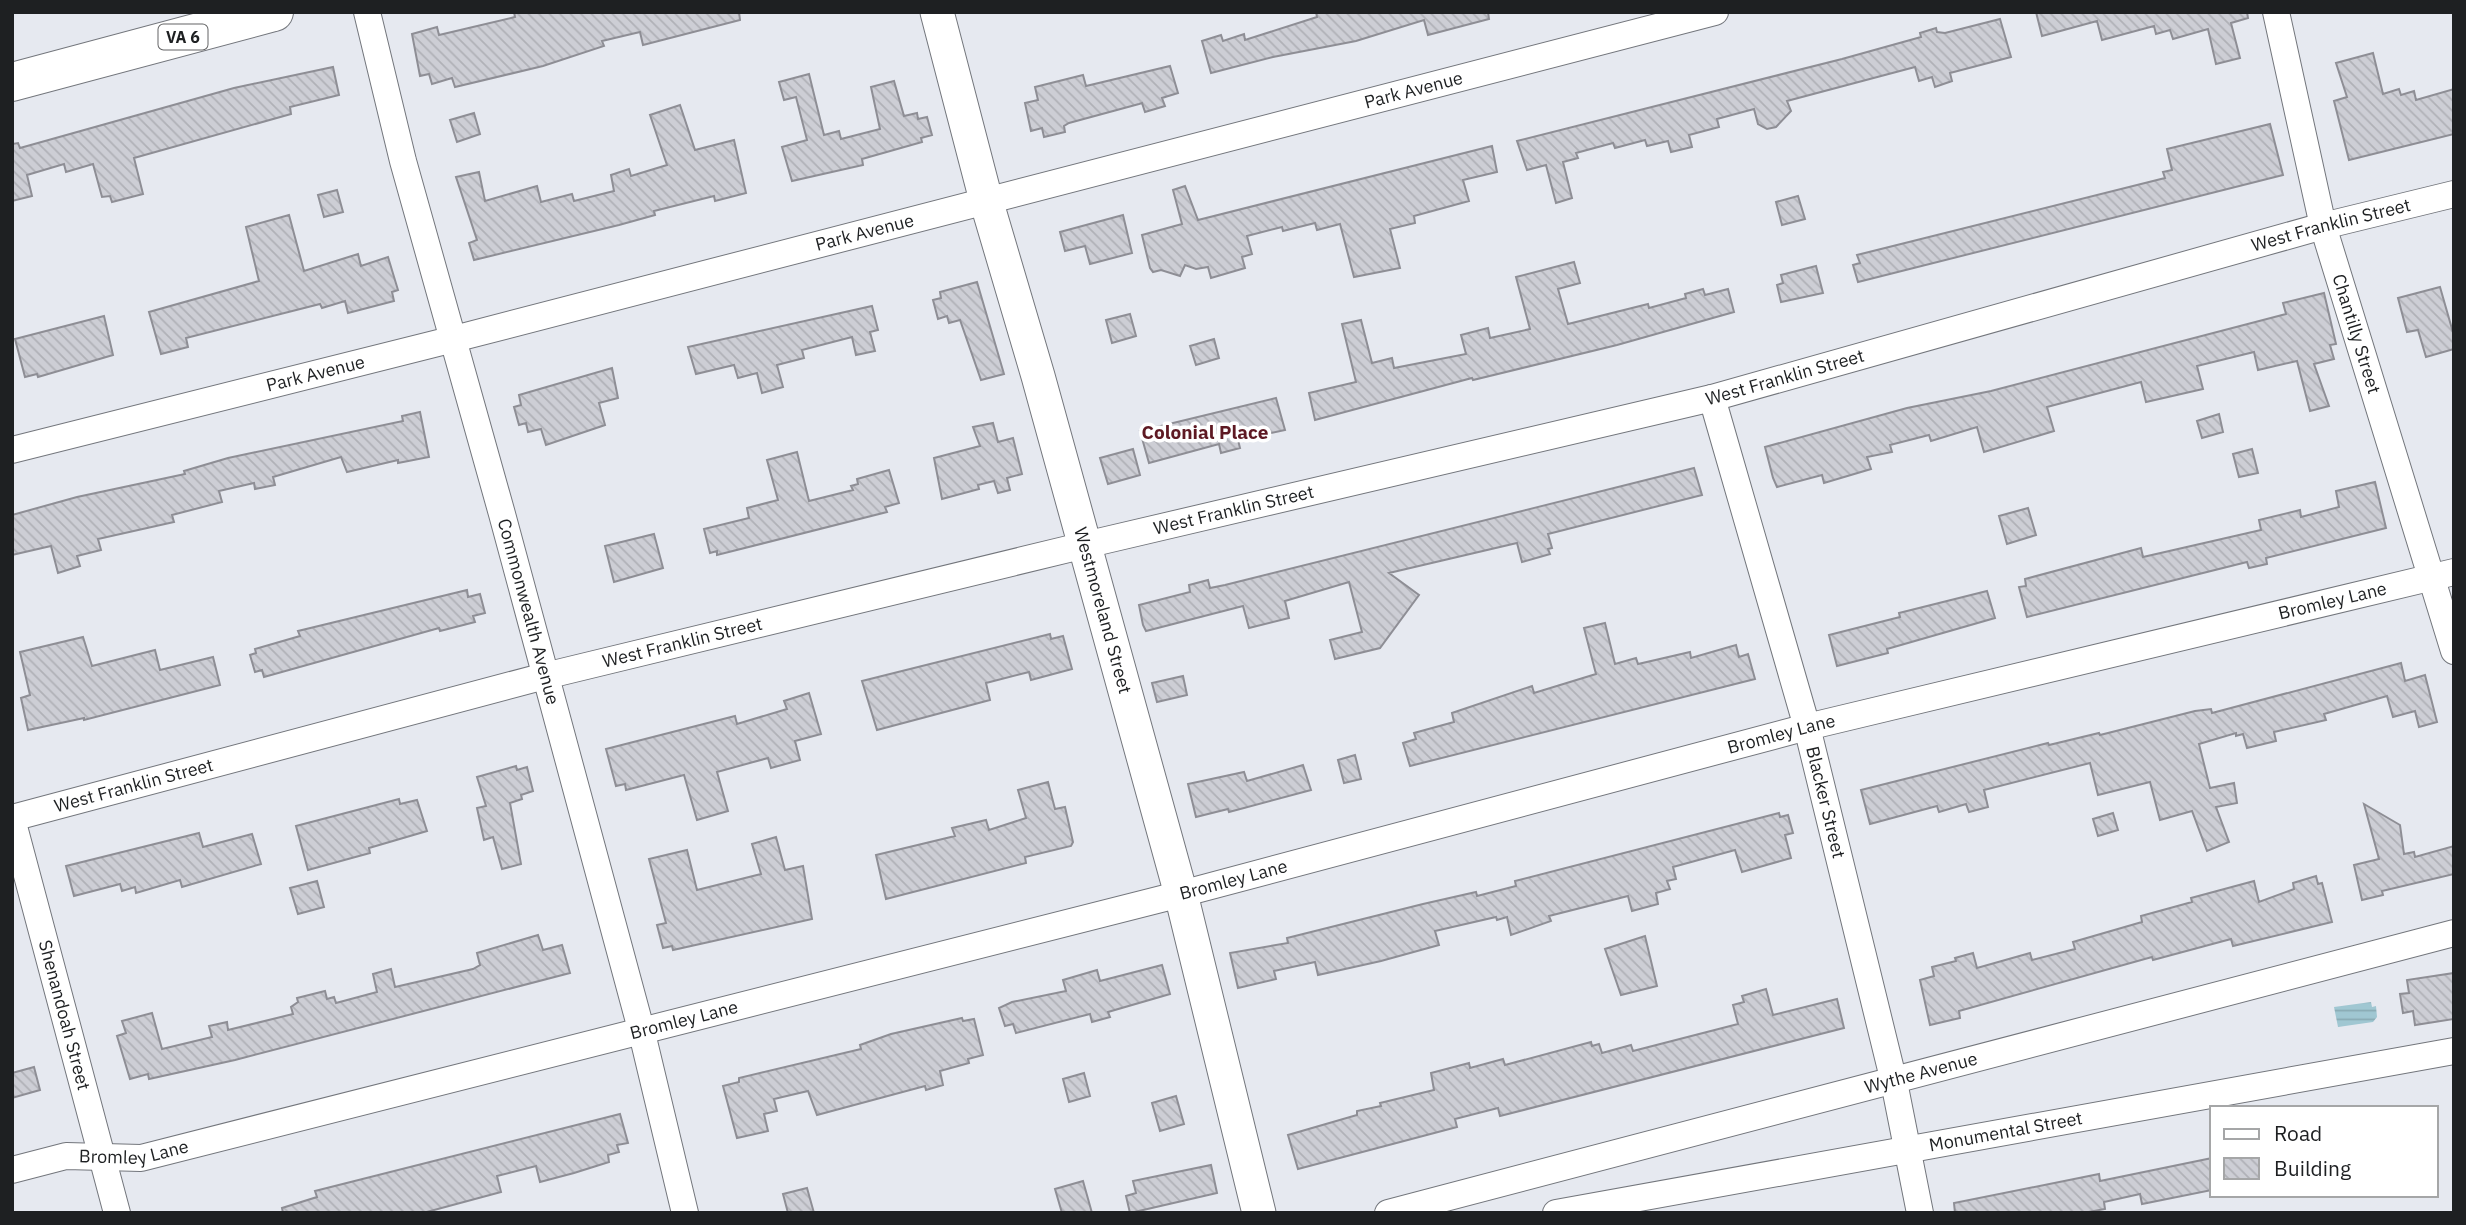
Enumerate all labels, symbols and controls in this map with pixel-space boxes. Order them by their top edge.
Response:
road number: VA 6 [158,24,208,50]
street label: Park Avenue [1362,66,1465,113]
street label: West Franklin Street [2249,193,2413,257]
street label: Park Avenue [813,208,916,256]
street label: Chantilly Street [2327,271,2386,397]
street label: West Franklin Street [1703,344,1867,410]
street label: Park Avenue [264,350,367,397]
district label: Colonial Place [1142,420,1268,444]
street label: West Franklin Street [1151,480,1316,540]
street label: Commonwealth Avenue [493,516,565,707]
street label: Westmoreland Street [1069,524,1137,696]
street label: Bromley Lane [2276,577,2389,625]
street label: West Franklin Street [600,612,765,673]
street label: Bromley Lane [1725,709,1838,759]
street label: Blacker Street [1801,744,1851,861]
street label: West Franklin Street [52,753,216,817]
street label: Bromley Lane [1177,854,1290,905]
street label: Shenandoah Street [34,937,96,1093]
street label: Bromley Lane [627,995,740,1044]
street label: Wythe Avenue [1862,1047,1980,1098]
street label: Monumental Street [1927,1106,2084,1157]
legend [2210,1106,2438,1197]
text: Road [2274,1119,2322,1147]
street label: Bromley Lane [79,1134,191,1169]
text: Building [2274,1154,2351,1182]

